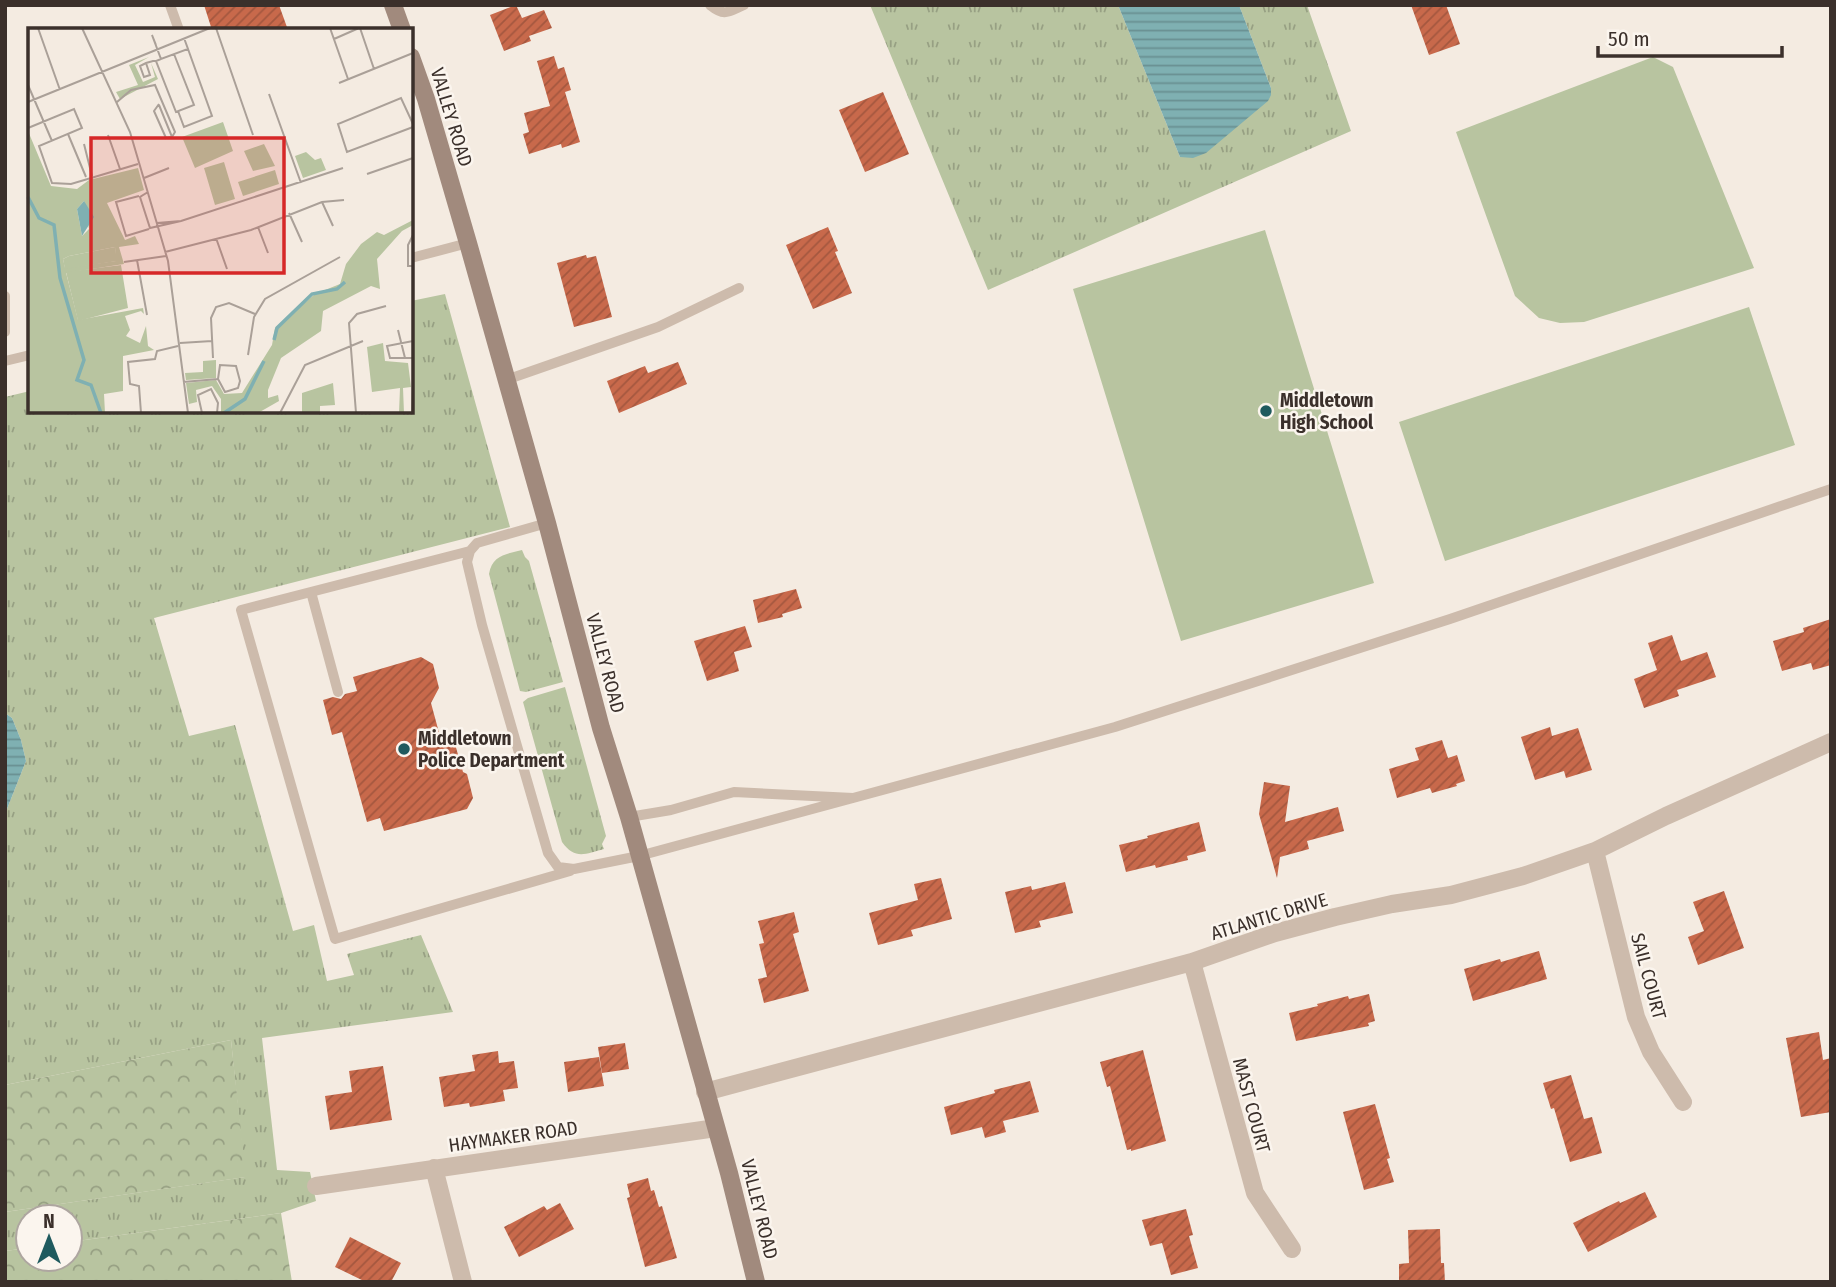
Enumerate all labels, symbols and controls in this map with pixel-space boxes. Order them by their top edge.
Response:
scale bar [1598,14,1782,58]
text: 50 m [1608,26,1650,52]
inset map [28,28,413,413]
street label: VALLEY ROAD [426,65,477,169]
place label: Middletown High School [1280,389,1374,434]
marker: Middletown High School [1258,403,1274,419]
street label: VALLEY ROAD [581,611,630,715]
place label: Middletown Police Department [418,727,565,772]
marker: Middletown Police Department [396,741,412,757]
street label: ATLANTIC DRIVE [1208,888,1330,945]
street label: SAIL COURT [1626,930,1671,1022]
street label: MAST COURT [1228,1055,1275,1155]
street label: HAYMAKER ROAD [447,1116,579,1157]
street label: VALLEY ROAD [736,1157,783,1261]
north arrow [14,1203,84,1273]
text: N [43,1210,55,1233]

